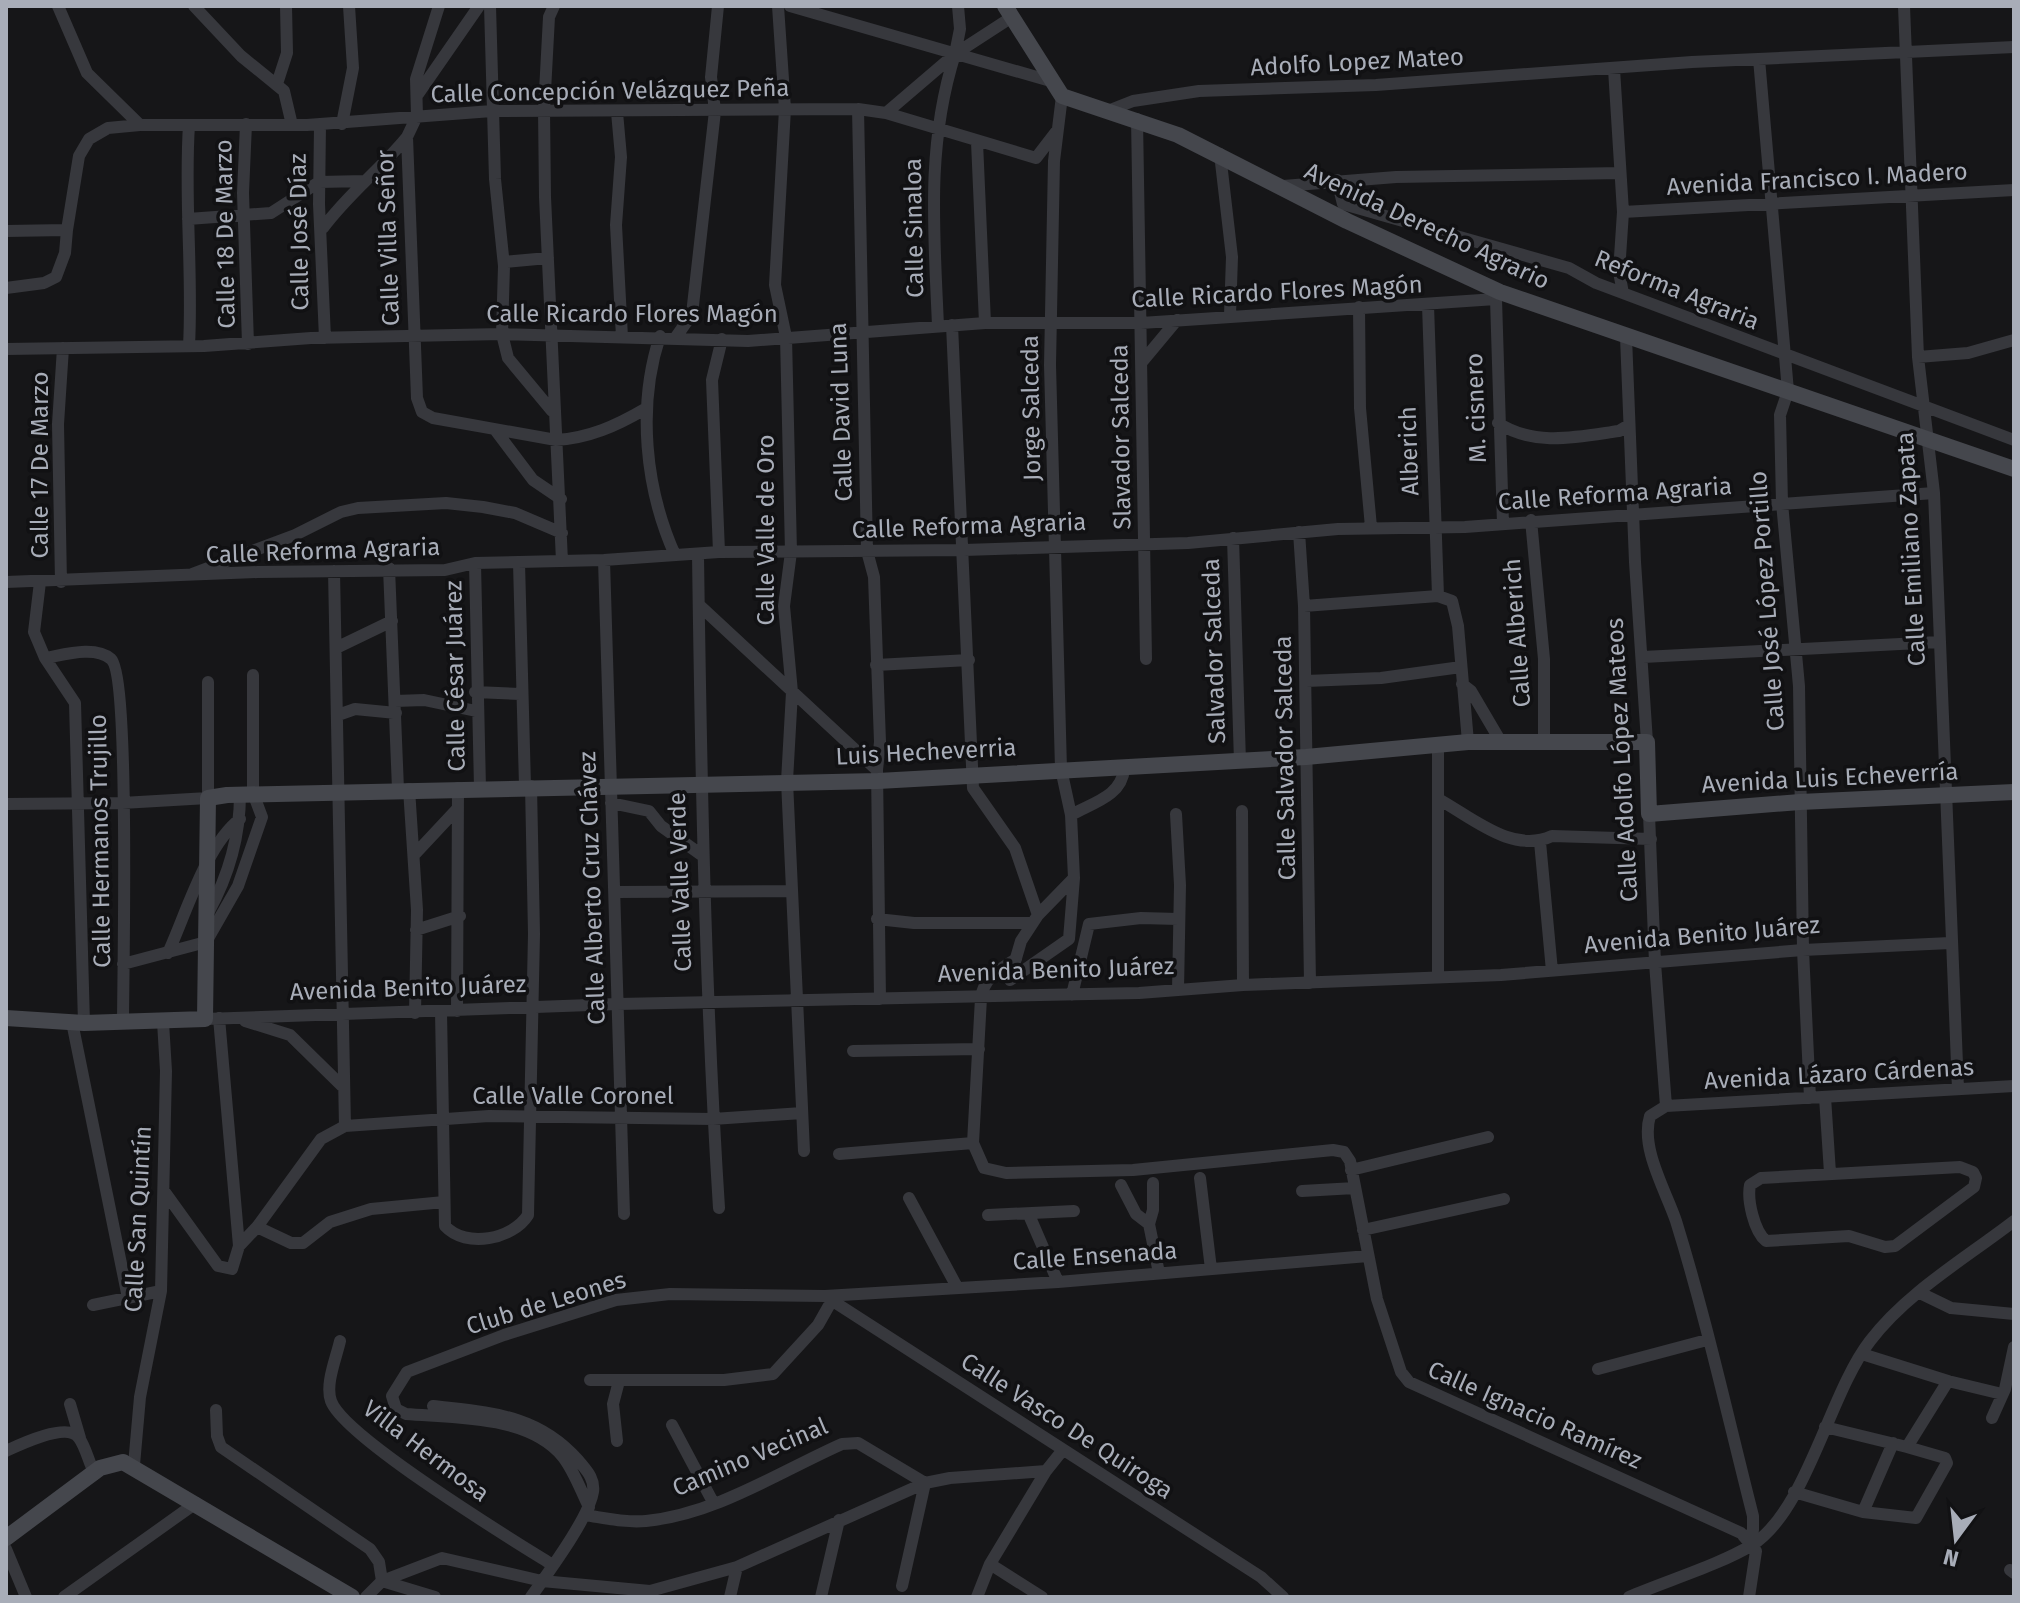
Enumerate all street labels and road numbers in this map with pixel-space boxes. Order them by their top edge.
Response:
street label: Adolfo Lopez Mateo [1249,42,1465,82]
street label: Calle Concepción Velázquez Peña [430,74,790,108]
street label: Calle 18 De Marzo [209,139,241,329]
street label: Calle Villa Señor [371,149,405,327]
street label: Calle José Díaz [284,153,314,311]
street label: Avenida Derecho Agrario [1300,157,1554,295]
street label: Avenida Francisco I. Madero [1666,157,1968,201]
street label: Calle Sinaloa [899,158,929,298]
street label: Reforma Agraria [1591,244,1763,336]
street label: Calle Ricardo Flores Magón [1131,270,1423,314]
street label: Calle Ricardo Flores Magón [486,300,778,328]
street label: Calle David Luna [824,322,858,502]
street label: Jorge Salceda [1016,335,1046,481]
street label: Slavador Salceda [1105,344,1137,530]
street label: M. cisnero [1460,353,1492,463]
street label: Calle 17 De Marzo [26,372,54,558]
street label: Alberich [1393,406,1425,496]
street label: Calle Emiliano Zapata [1891,431,1931,667]
street label: Calle Valle de Oro [752,435,780,625]
street label: Calle José López Portillo [1744,470,1790,732]
street label: Calle Reforma Agraria [1497,472,1733,516]
street label: Calle Reforma Agraria [851,508,1087,544]
street label: Calle Reforma Agraria [205,533,441,569]
street label: Salvador Salceda [1197,558,1231,744]
street label: Calle Alberich [1498,558,1536,708]
street label: Calle César Juárez [439,580,471,772]
street label: Calle Adolfo López Mateos [1601,617,1643,903]
street label: Calle Salvador Salceda [1269,635,1301,881]
street label: Calle Hermanos Trujillo [84,714,116,968]
street label: Luis Hecheverria [835,733,1017,771]
street label: Calle Alberto Cruz Chávez [573,751,611,1025]
street label: Avenida Luis Echeverría [1701,757,1959,799]
street label: Calle Valle Verde [663,792,697,972]
street label: Avenida Benito Juárez [1583,911,1821,959]
street label: Avenida Benito Juárez [937,952,1175,988]
street label: Avenida Benito Juárez [289,970,527,1006]
street label: Avenida Lázaro Cárdenas [1703,1053,1975,1095]
street label: Calle Valle Coronel [472,1082,674,1110]
street label: Calle San Quintín [119,1125,157,1313]
street label: Calle Ensenada [1012,1236,1178,1276]
street label: Club de Leones [463,1265,629,1341]
street label: Calle Vasco De Quiroga [956,1347,1178,1505]
street label: Calle Ignacio Ramírez [1424,1355,1646,1475]
street label: Villa Hermosa [357,1394,495,1508]
street label: Camino Vecinal [668,1412,832,1502]

